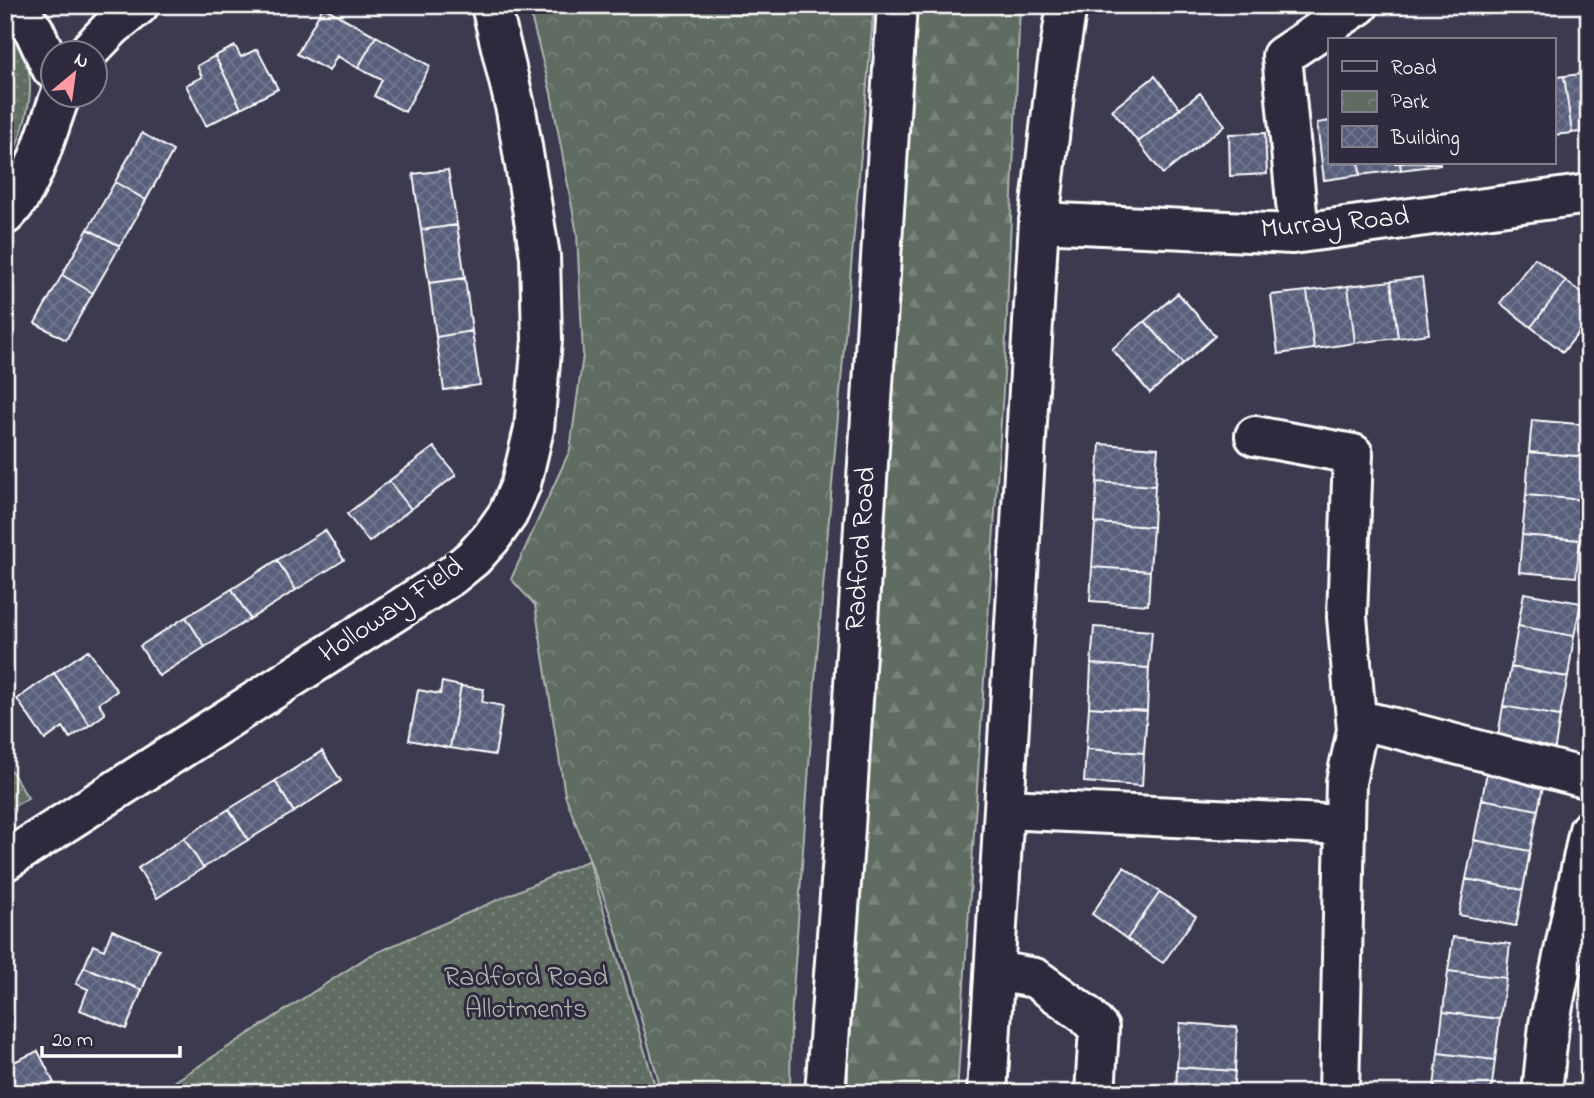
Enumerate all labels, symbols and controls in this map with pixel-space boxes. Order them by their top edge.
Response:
north arrow [38,38,108,108]
legend [1328,38,1556,164]
text: N [69,46,93,76]
text: Road [1391,54,1437,84]
text: Park [1391,88,1430,118]
text: Building [1390,124,1460,156]
street label: Murray Road [1259,197,1411,251]
street label: Radford Road [836,465,888,632]
street label: Holloway Field [312,547,473,674]
park label: Radford Road Allotments [444,958,609,1031]
scale bar [42,1014,180,1058]
text: 20 m [52,1026,93,1056]

